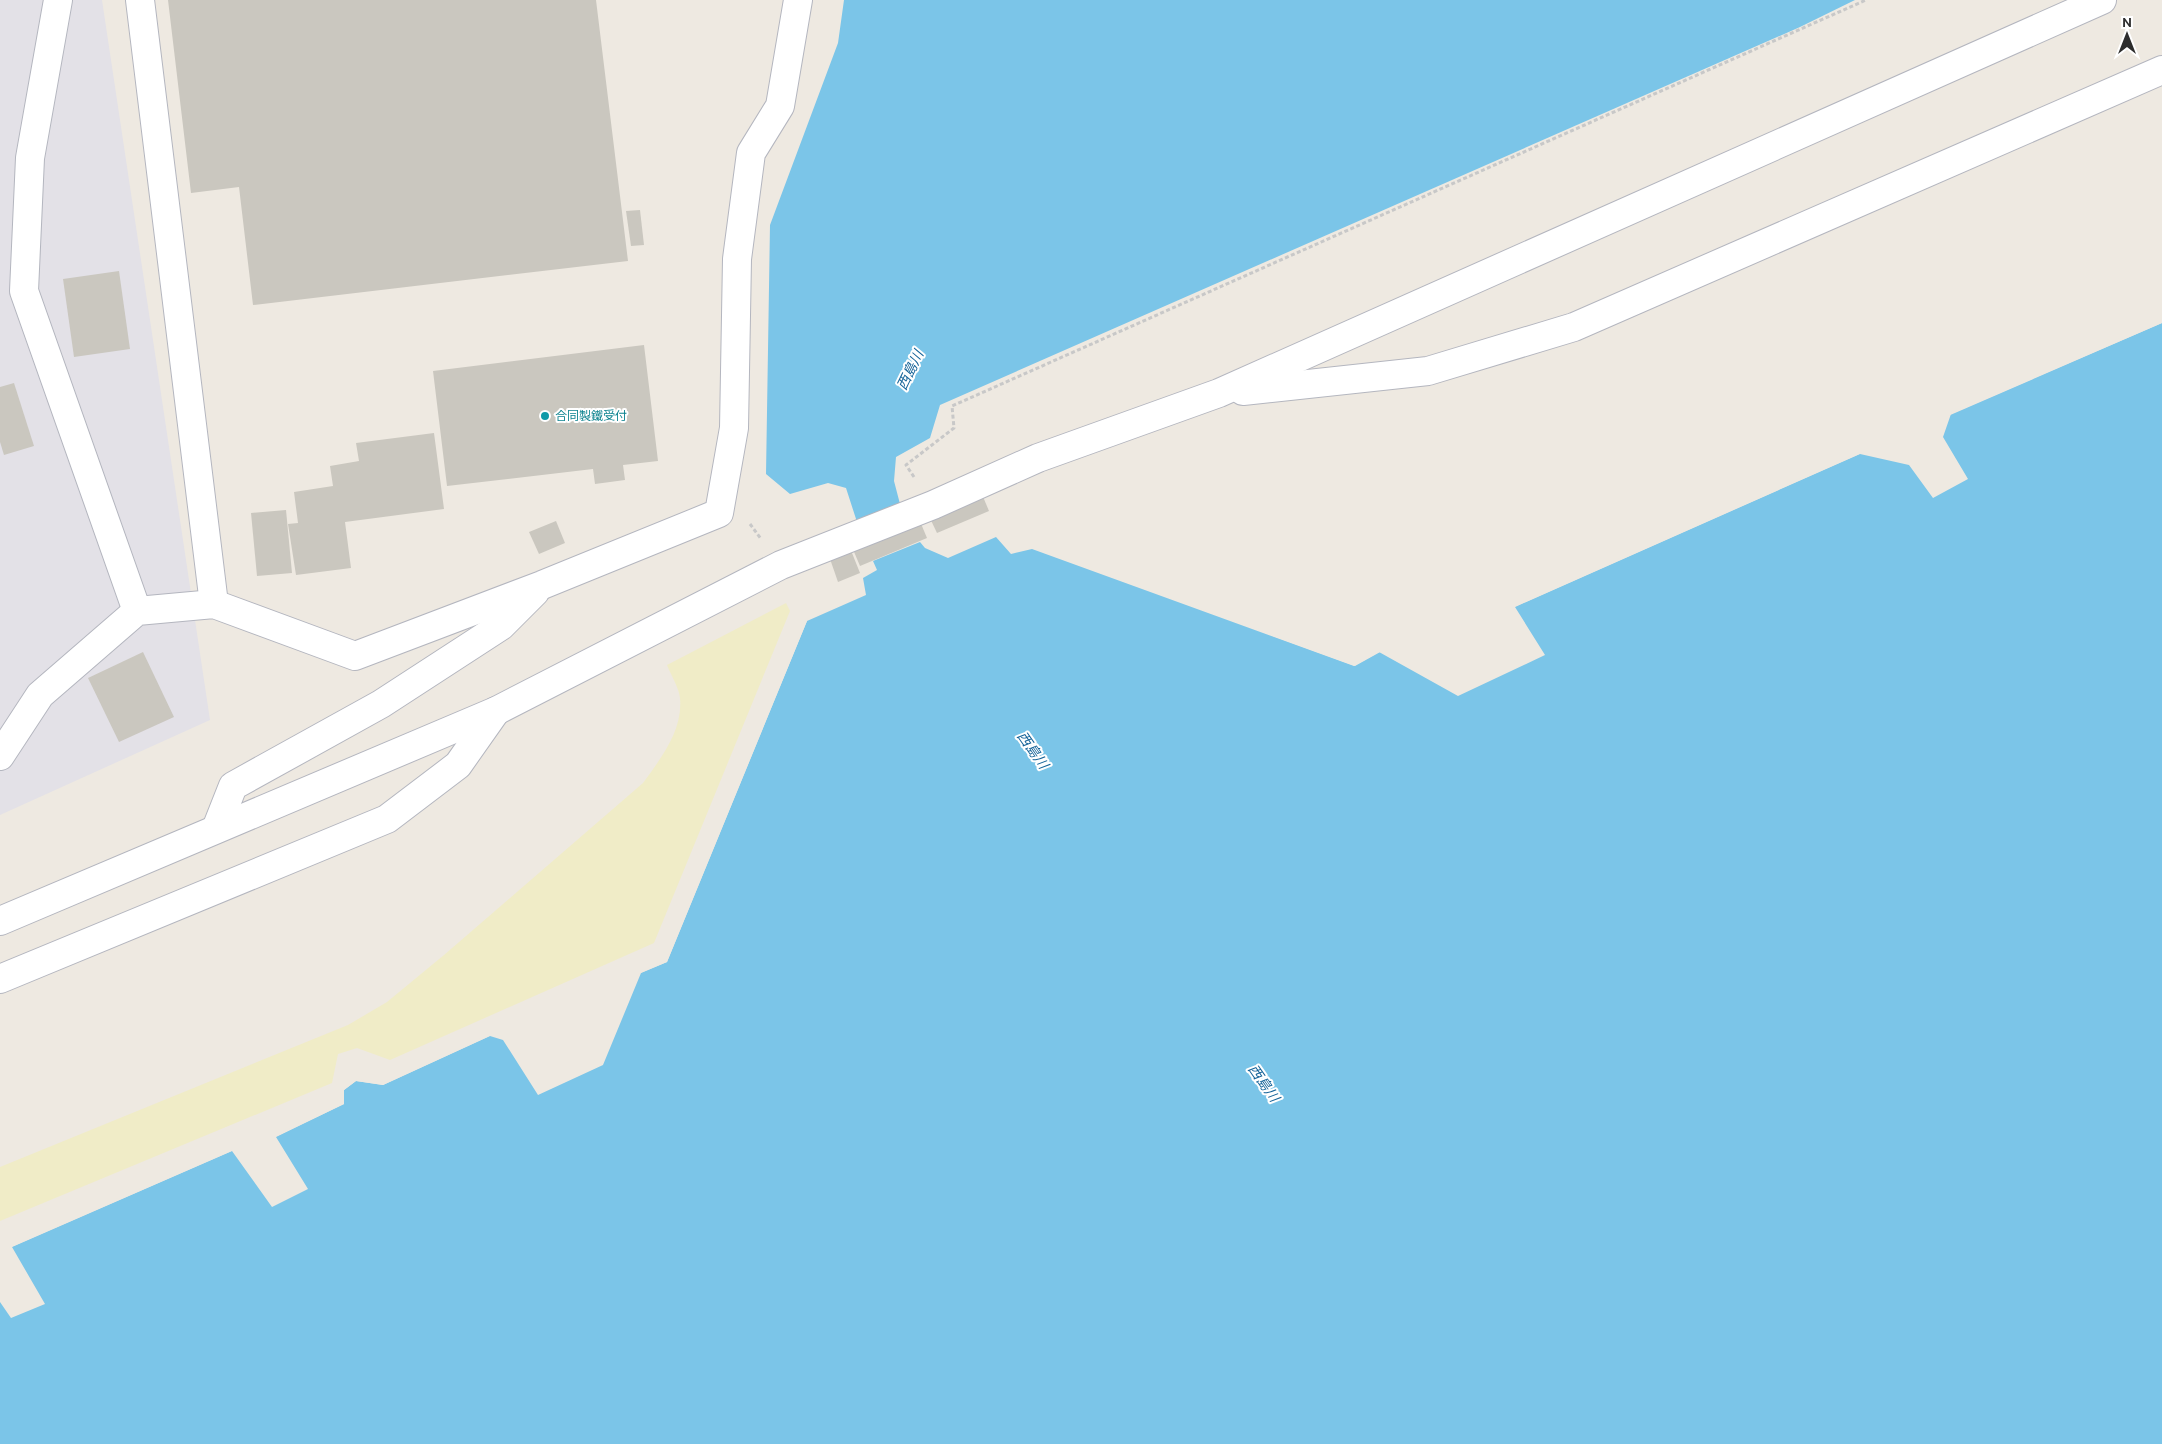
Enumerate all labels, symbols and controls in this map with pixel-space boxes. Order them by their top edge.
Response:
north arrow [2102,10,2152,60]
text: N [2122,15,2132,32]
water label: 西島川 [895,346,929,393]
place label: 合同製鐵受付 [555,409,627,425]
marker: 合同製鐵受付 [539,410,551,422]
water label: 西島川 [1013,729,1052,775]
water label: 西島川 [1244,1062,1283,1108]

